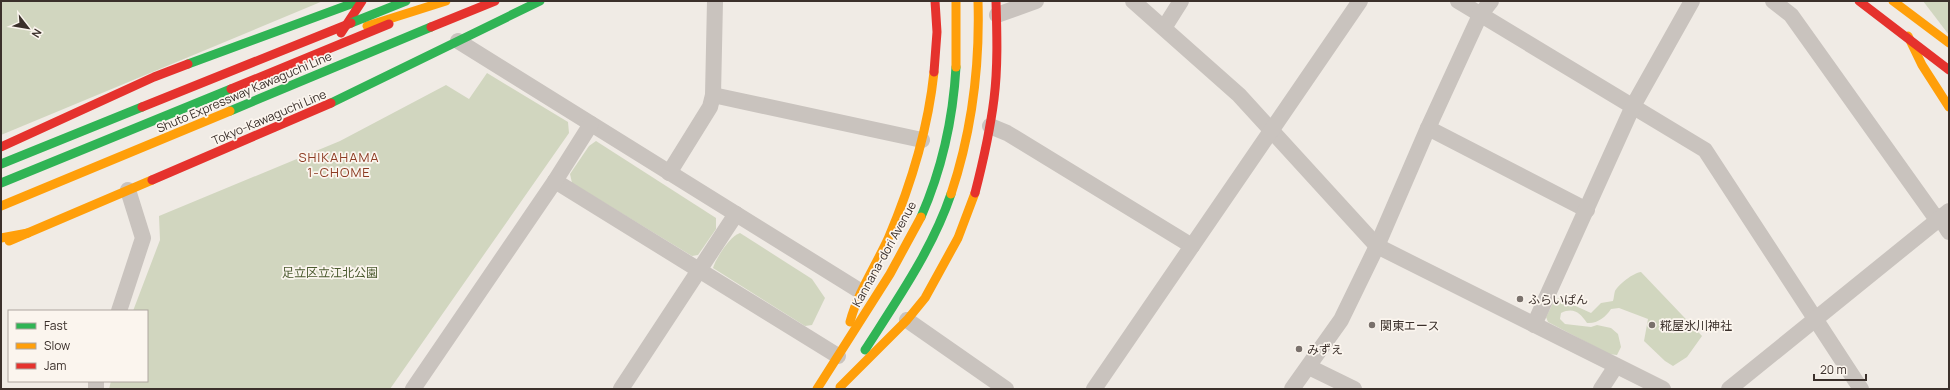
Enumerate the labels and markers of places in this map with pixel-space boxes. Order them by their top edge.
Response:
place label: ふらいぱん [1528,291,1588,308]
marker: ふらいぱん [1515,294,1525,304]
place label: 関東エース [1380,317,1439,334]
place label: 糀屋氷川神社 [1660,317,1732,334]
marker: 関東エース [1367,320,1377,330]
marker: 糀屋氷川神社 [1647,320,1657,330]
place label: みずえ [1307,341,1343,358]
marker: みずえ [1294,344,1304,354]

